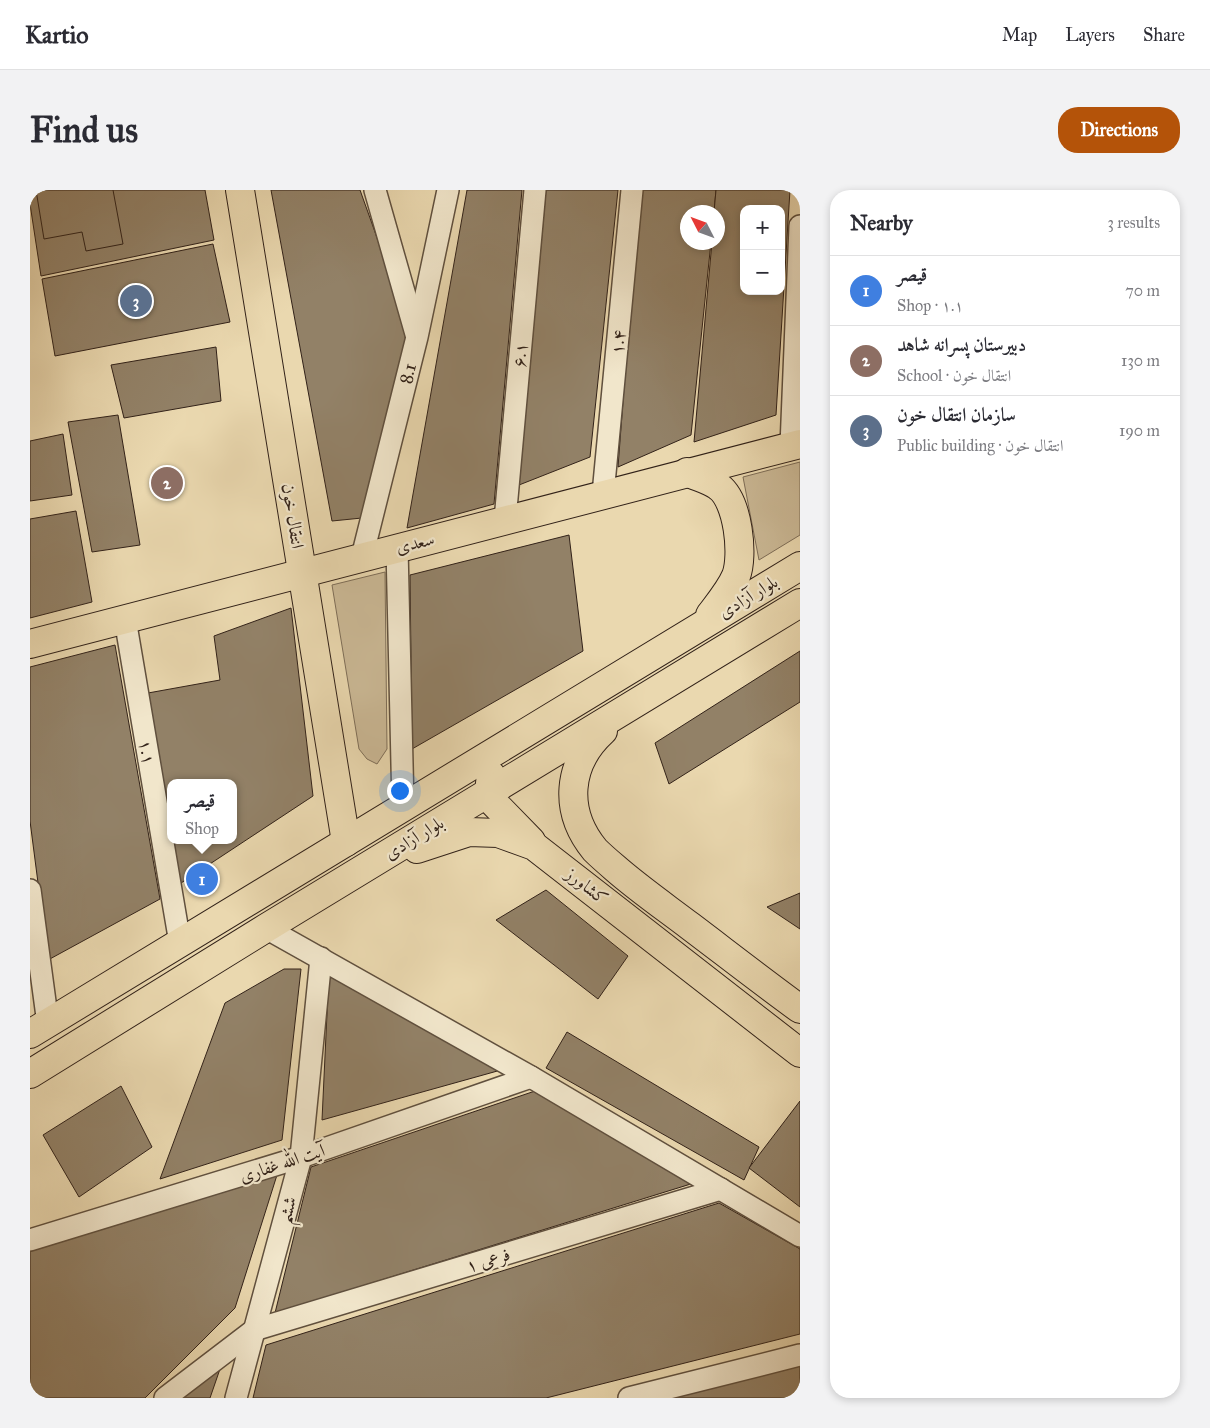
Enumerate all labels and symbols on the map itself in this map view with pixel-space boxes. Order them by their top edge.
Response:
north arrow [680,205,725,250]
pin: 3 [120,282,152,320]
street label: ۱.۴ [606,329,630,355]
street label: ۶.۱ [508,342,532,368]
street label: 8.1 [395,361,421,386]
pin: 2 [151,464,183,502]
street label: انتقال خون [277,482,309,550]
street label: سعدی [393,528,437,558]
street label: بلوار آزادی [714,571,782,623]
street label: ۱.۱ [134,738,160,766]
your location [387,778,413,804]
street label: بلوار آزادی [380,812,448,864]
pin: 1 [186,860,218,898]
street label: کشاورز [560,861,613,909]
street label: آیت الله غفاری [236,1135,330,1188]
street label: ششم [273,1194,308,1228]
street label: فرعی ۱ [463,1243,513,1278]

